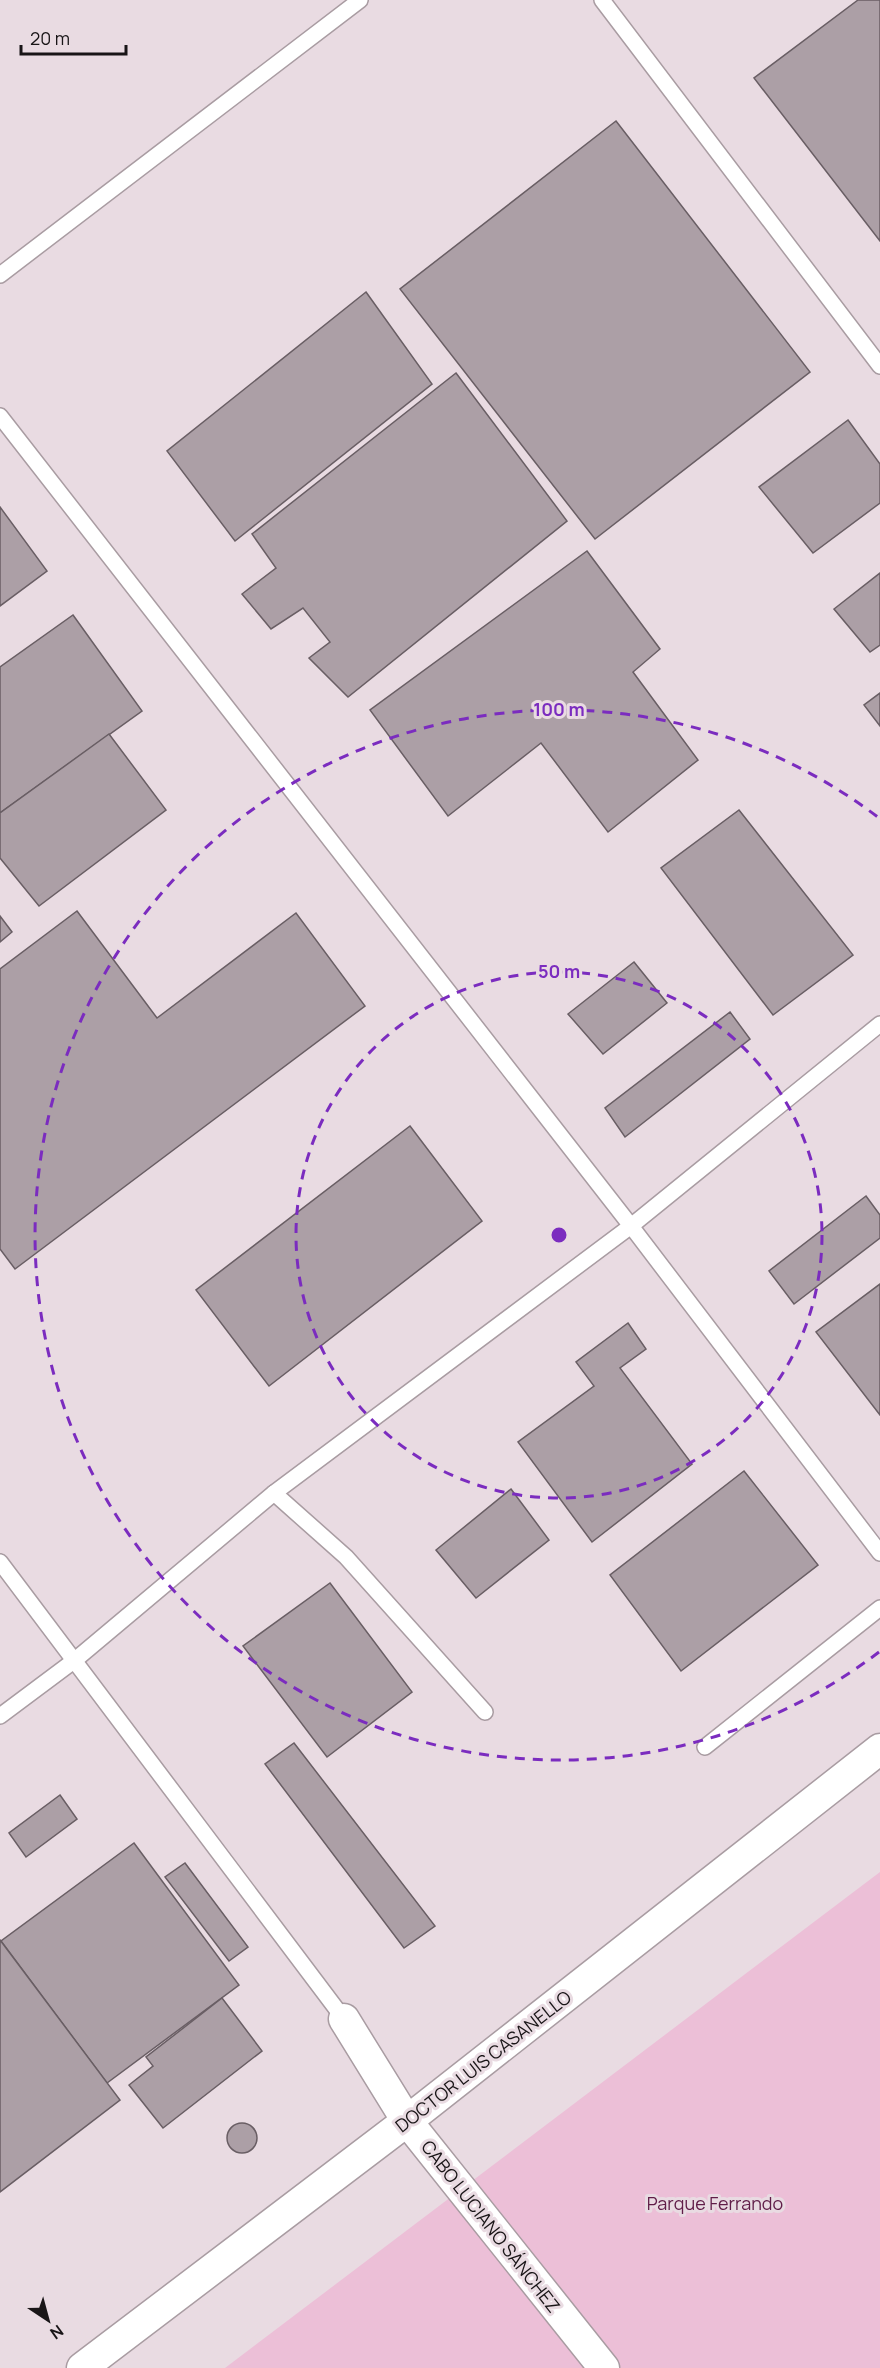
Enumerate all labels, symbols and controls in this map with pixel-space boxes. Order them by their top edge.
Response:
scale bar [21,18,126,56]
text: 20 m [30,26,70,50]
text: 100 m [533,697,585,721]
text: 50 m [538,959,580,983]
centre of rings [549,1225,569,1245]
street label: DOCTOR LUIS CASANELLO [390,1985,576,2137]
street label: CABO LUCIANO SÁNCHEZ [416,2135,566,2317]
park label: Parque Ferrando [647,2191,783,2215]
north arrow [18,2290,78,2350]
text: N [46,2320,68,2344]

